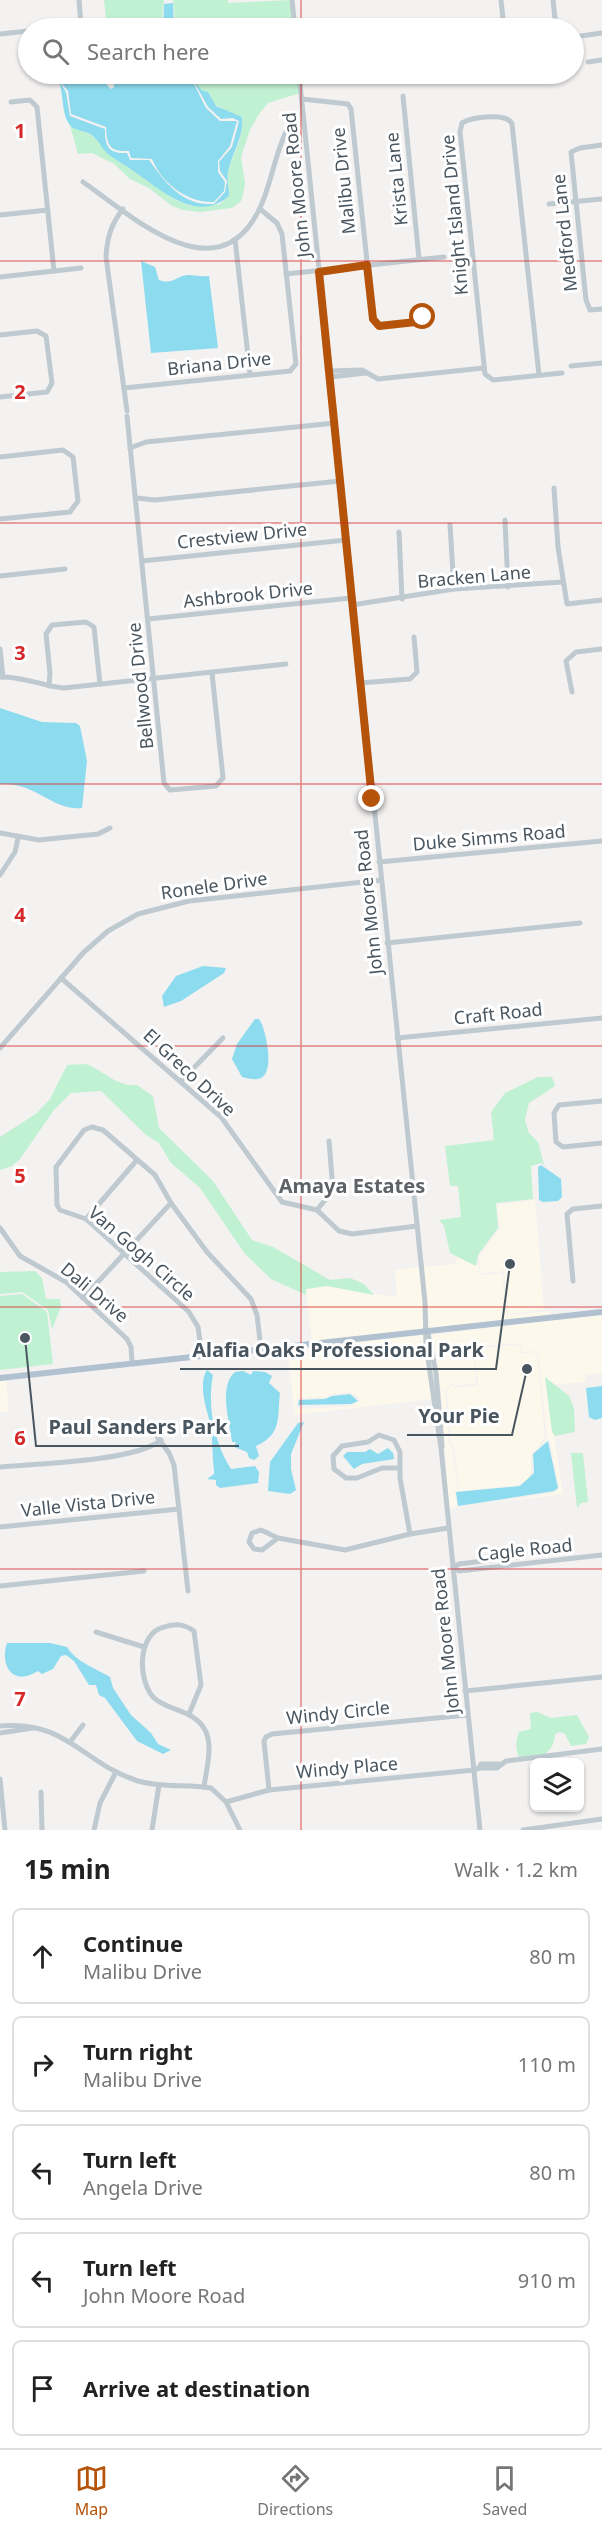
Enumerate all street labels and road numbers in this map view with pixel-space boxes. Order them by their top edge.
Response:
street label: John Moore Road [276,111,316,261]
street label: Malibu Drive [325,126,361,236]
street label: Krista Lane [379,131,413,227]
street label: Knight Island Drive [435,134,473,296]
street label: Medford Lane [546,173,582,293]
street label: Briana Drive [166,346,272,380]
street label: Crestview Drive [176,516,308,554]
street label: Bracken Lane [416,559,532,593]
street label: Ashbrook Drive [182,575,314,613]
street label: Bellwood Drive [121,621,159,751]
street label: Duke Simms Road [412,818,566,856]
street label: John Moore Road [348,828,388,978]
street label: Ronele Drive [159,866,269,904]
street label: Craft Road [452,996,544,1030]
street label: El Greco Drive [139,1023,241,1121]
street label: Van Gogh Circle [84,1200,200,1306]
street label: Dali Drive [56,1257,134,1327]
street label: Valle Vista Drive [20,1484,156,1522]
street label: Cagle Road [476,1532,574,1566]
street label: John Moore Road [425,1567,465,1717]
street label: Windy Circle [285,1695,391,1729]
street label: Windy Place [295,1751,399,1783]

